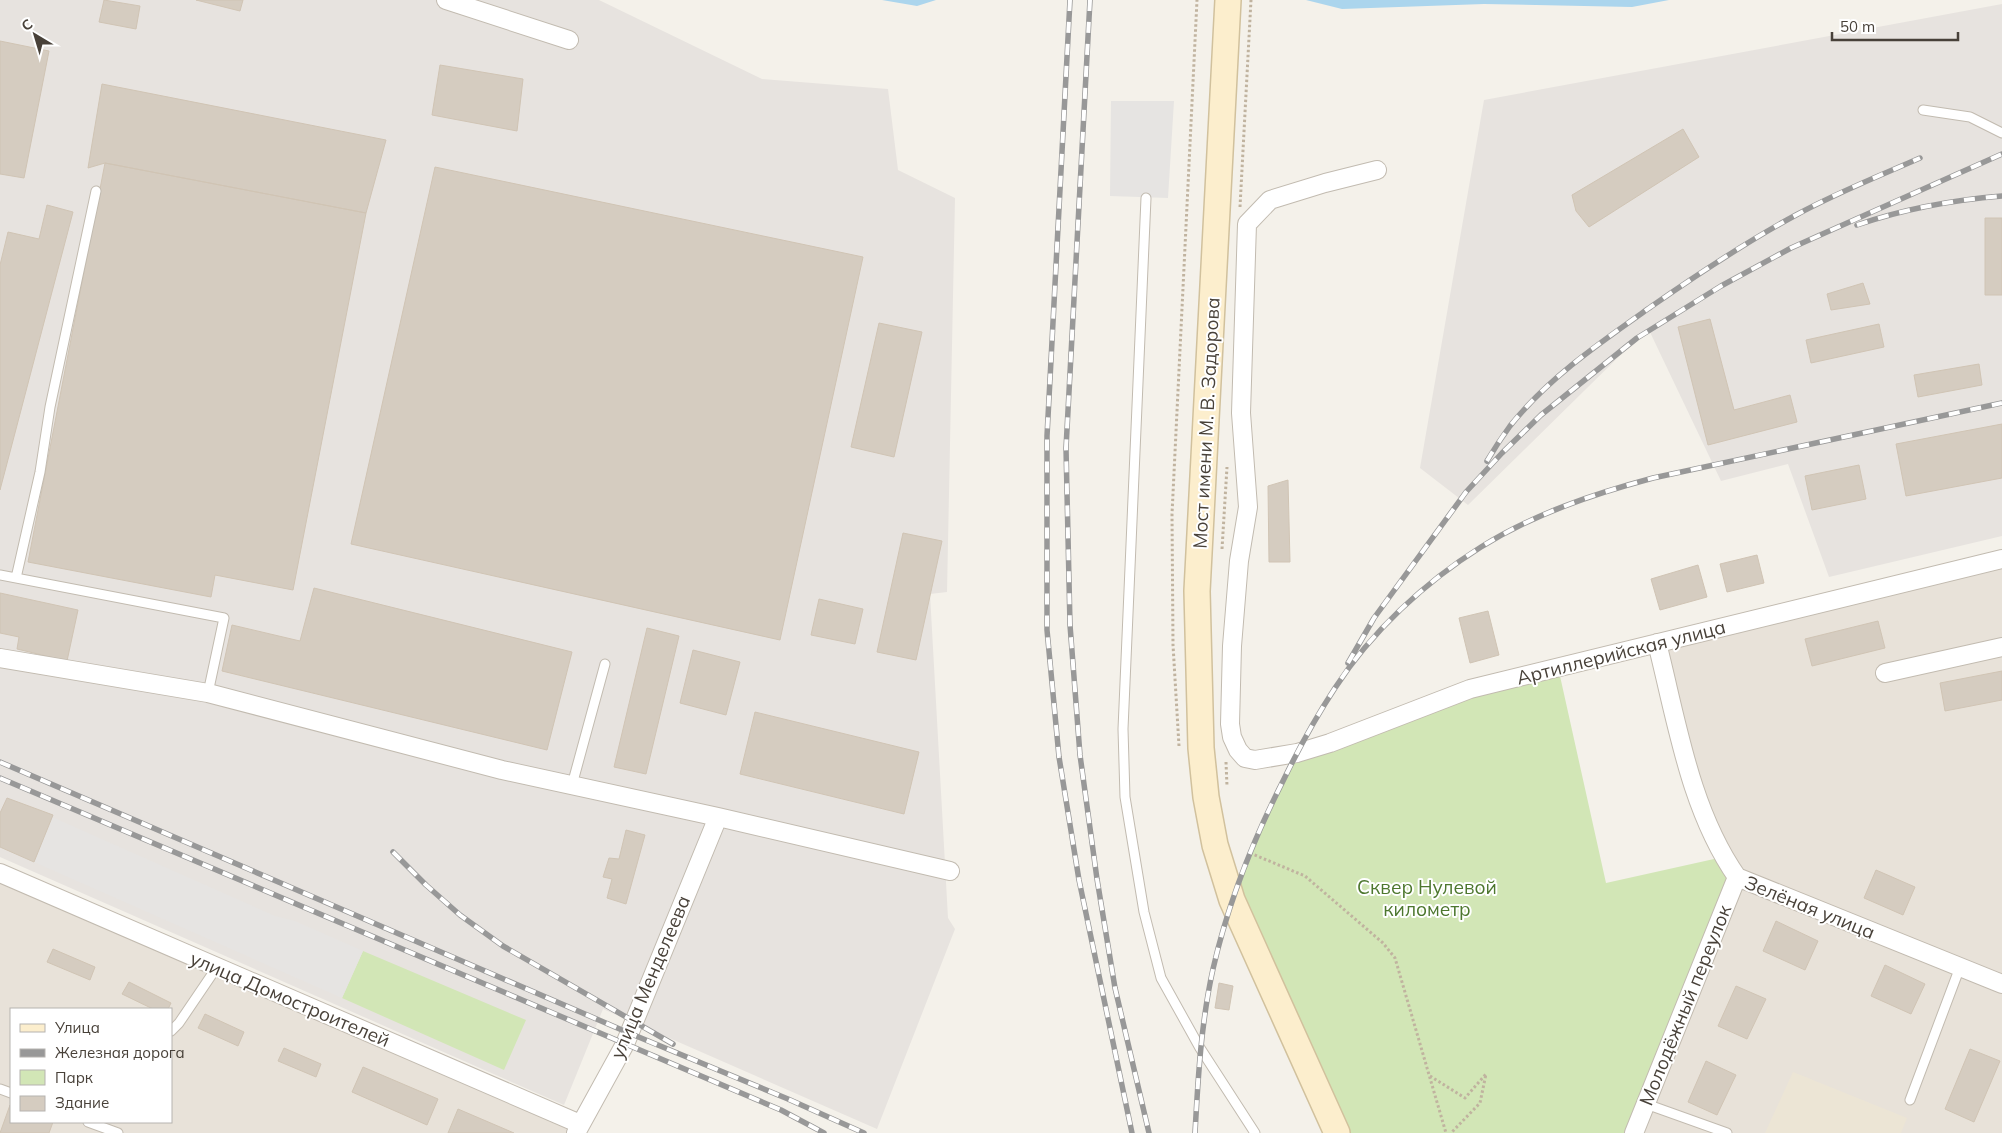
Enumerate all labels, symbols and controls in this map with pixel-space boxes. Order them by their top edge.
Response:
north arrow [10,10,60,60]
scale bar [1832,10,1958,42]
text: С [18,15,36,35]
text: 50 m [1840,17,1875,36]
street label: Мост имени М. В. Задорова [1187,297,1225,549]
street label: Артиллерийская улица [1514,614,1728,690]
street label: Зелёная улица [1741,870,1879,944]
park label: Сквер Нулевой километр [1357,875,1497,921]
street label: улица Менделеева [605,892,695,1062]
street label: Молодёжный переулок [1634,900,1737,1109]
street label: улица Домостроителей [186,946,394,1052]
legend [10,1008,172,1123]
text: Улица [54,1018,100,1037]
text: Железная дорога [55,1043,185,1062]
text: Парк [55,1068,94,1087]
text: Здание [55,1093,109,1112]

